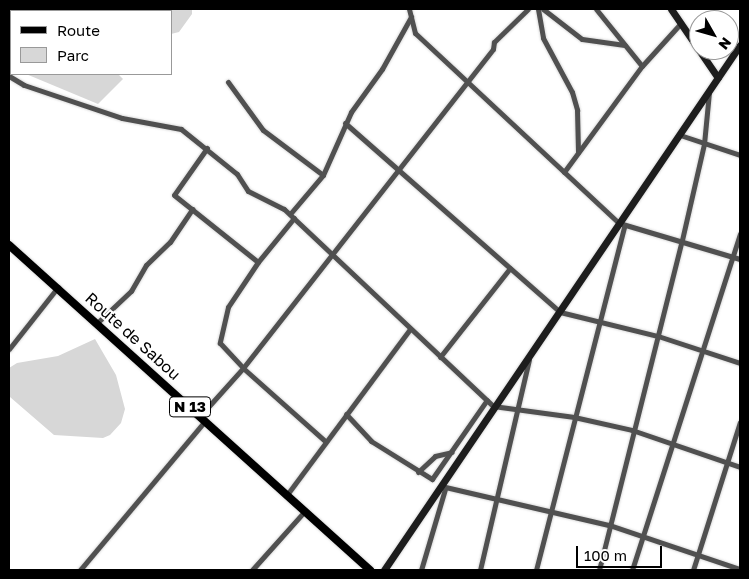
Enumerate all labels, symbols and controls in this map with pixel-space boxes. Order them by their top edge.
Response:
legend [10,10,172,75]
north arrow [689,10,739,60]
text: Route [57,21,100,39]
text: N [715,34,735,53]
text: Parc [57,46,89,64]
street label: Route de Sabou [82,288,184,384]
road number: N 13 [169,394,211,420]
scale bar [579,536,665,568]
text: 100 m [584,546,627,564]

